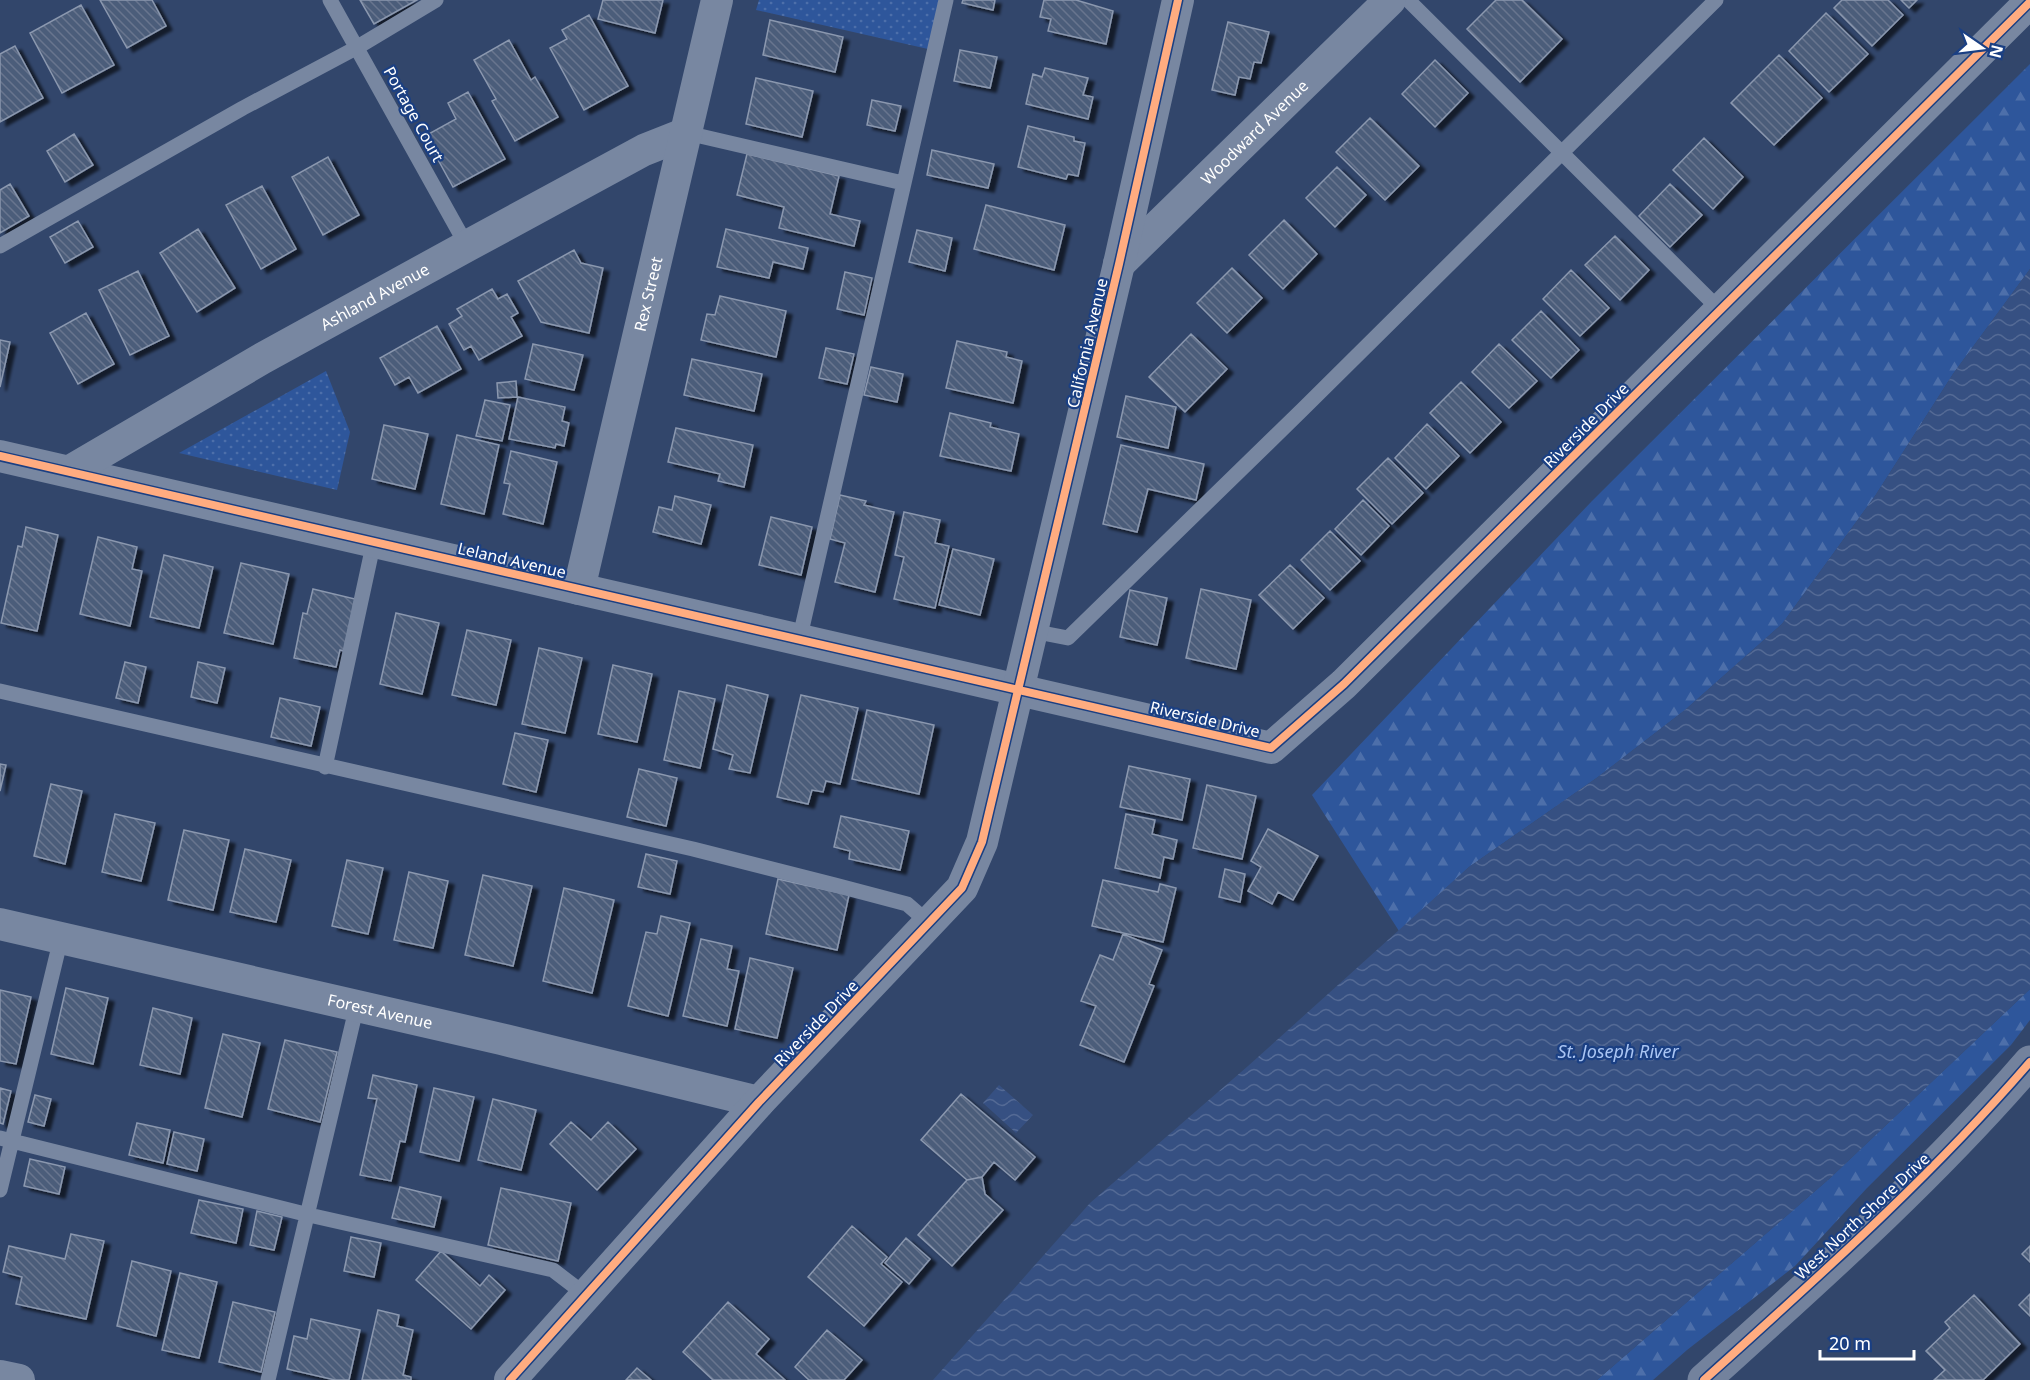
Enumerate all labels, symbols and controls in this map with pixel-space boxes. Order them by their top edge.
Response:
north arrow [1952,18,2012,78]
text: N [1984,43,2009,61]
street label: Portage Court [379,62,449,166]
street label: Woodward Avenue [1196,75,1313,189]
street label: Rex Street [629,254,668,334]
street label: Ashland Avenue [316,258,433,335]
street label: California Avenue [1061,276,1113,410]
street label: Riverside Drive [1539,378,1633,472]
street label: Leland Avenue [456,537,568,583]
street label: Riverside Drive [1148,696,1262,742]
street label: Riverside Drive [769,975,863,1071]
street label: Forest Avenue [325,989,435,1034]
water label: St. Joseph River [1557,1039,1679,1063]
street label: West North Shore Drive [1790,1148,1934,1284]
scale bar [1820,1323,1914,1361]
text: 20 m [1829,1331,1871,1355]

